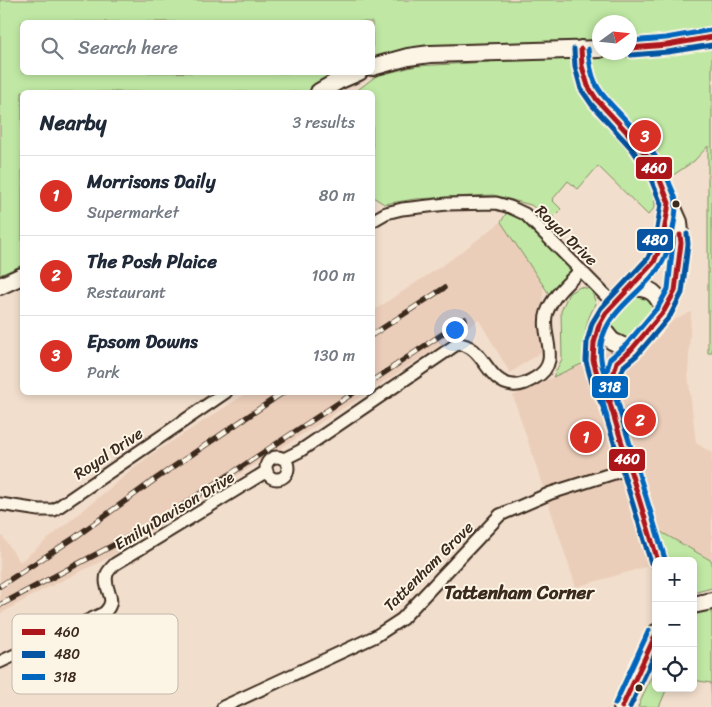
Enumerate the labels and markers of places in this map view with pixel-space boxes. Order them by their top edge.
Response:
pin: 3 [629,117,661,155]
unlabelled marker [671,199,681,209]
pin: 2 [624,401,656,439]
pin: 1 [570,418,602,456]
unlabelled marker [634,683,644,693]

